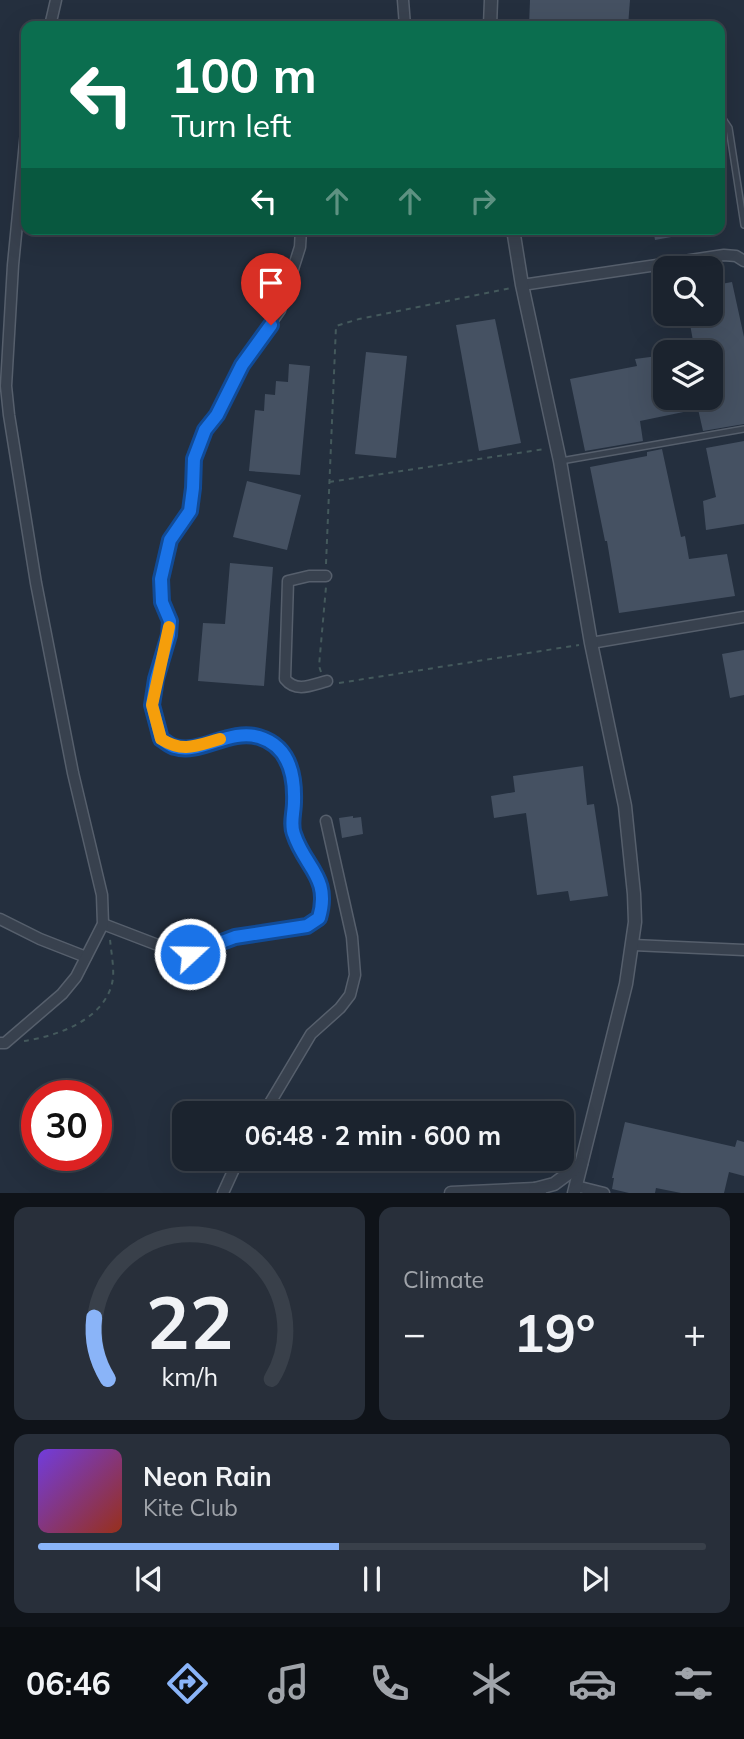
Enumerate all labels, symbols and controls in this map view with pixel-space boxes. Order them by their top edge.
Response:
text: 100 m [171,44,317,105]
icon: left [56,49,147,140]
text: Turn left [171,105,291,145]
icon: left [245,182,283,220]
icon: ahead [318,182,356,220]
icon: ahead [391,182,429,220]
icon: right [464,182,502,220]
pin [241,253,301,325]
map controls [653,256,723,410]
button: search [653,256,723,326]
icon: arrive [252,264,290,302]
button: layers [653,340,723,410]
position arrow [153,917,227,991]
speed limit sign: 30 [21,1080,112,1171]
text: 06:48 · 2 min · 600 m [245,1119,501,1152]
text: Climate [403,1265,484,1294]
text: 22 [146,1277,233,1368]
text: 19° [513,1300,596,1365]
text: − [403,1309,426,1357]
text: + [683,1309,706,1357]
text: km/h [161,1361,218,1392]
text: Neon Rain [143,1460,272,1493]
text: Kite Club [143,1493,238,1522]
icon: previous [130,1560,168,1598]
icon: pause [353,1560,391,1598]
icon: next [576,1560,614,1598]
icon: directions [163,1659,212,1708]
icon: music [264,1659,313,1708]
icon: phone [365,1659,414,1708]
icon: climate [467,1659,516,1708]
icon: car [568,1659,617,1708]
icon: filters [669,1659,718,1708]
text: 06:46 [26,1663,111,1703]

